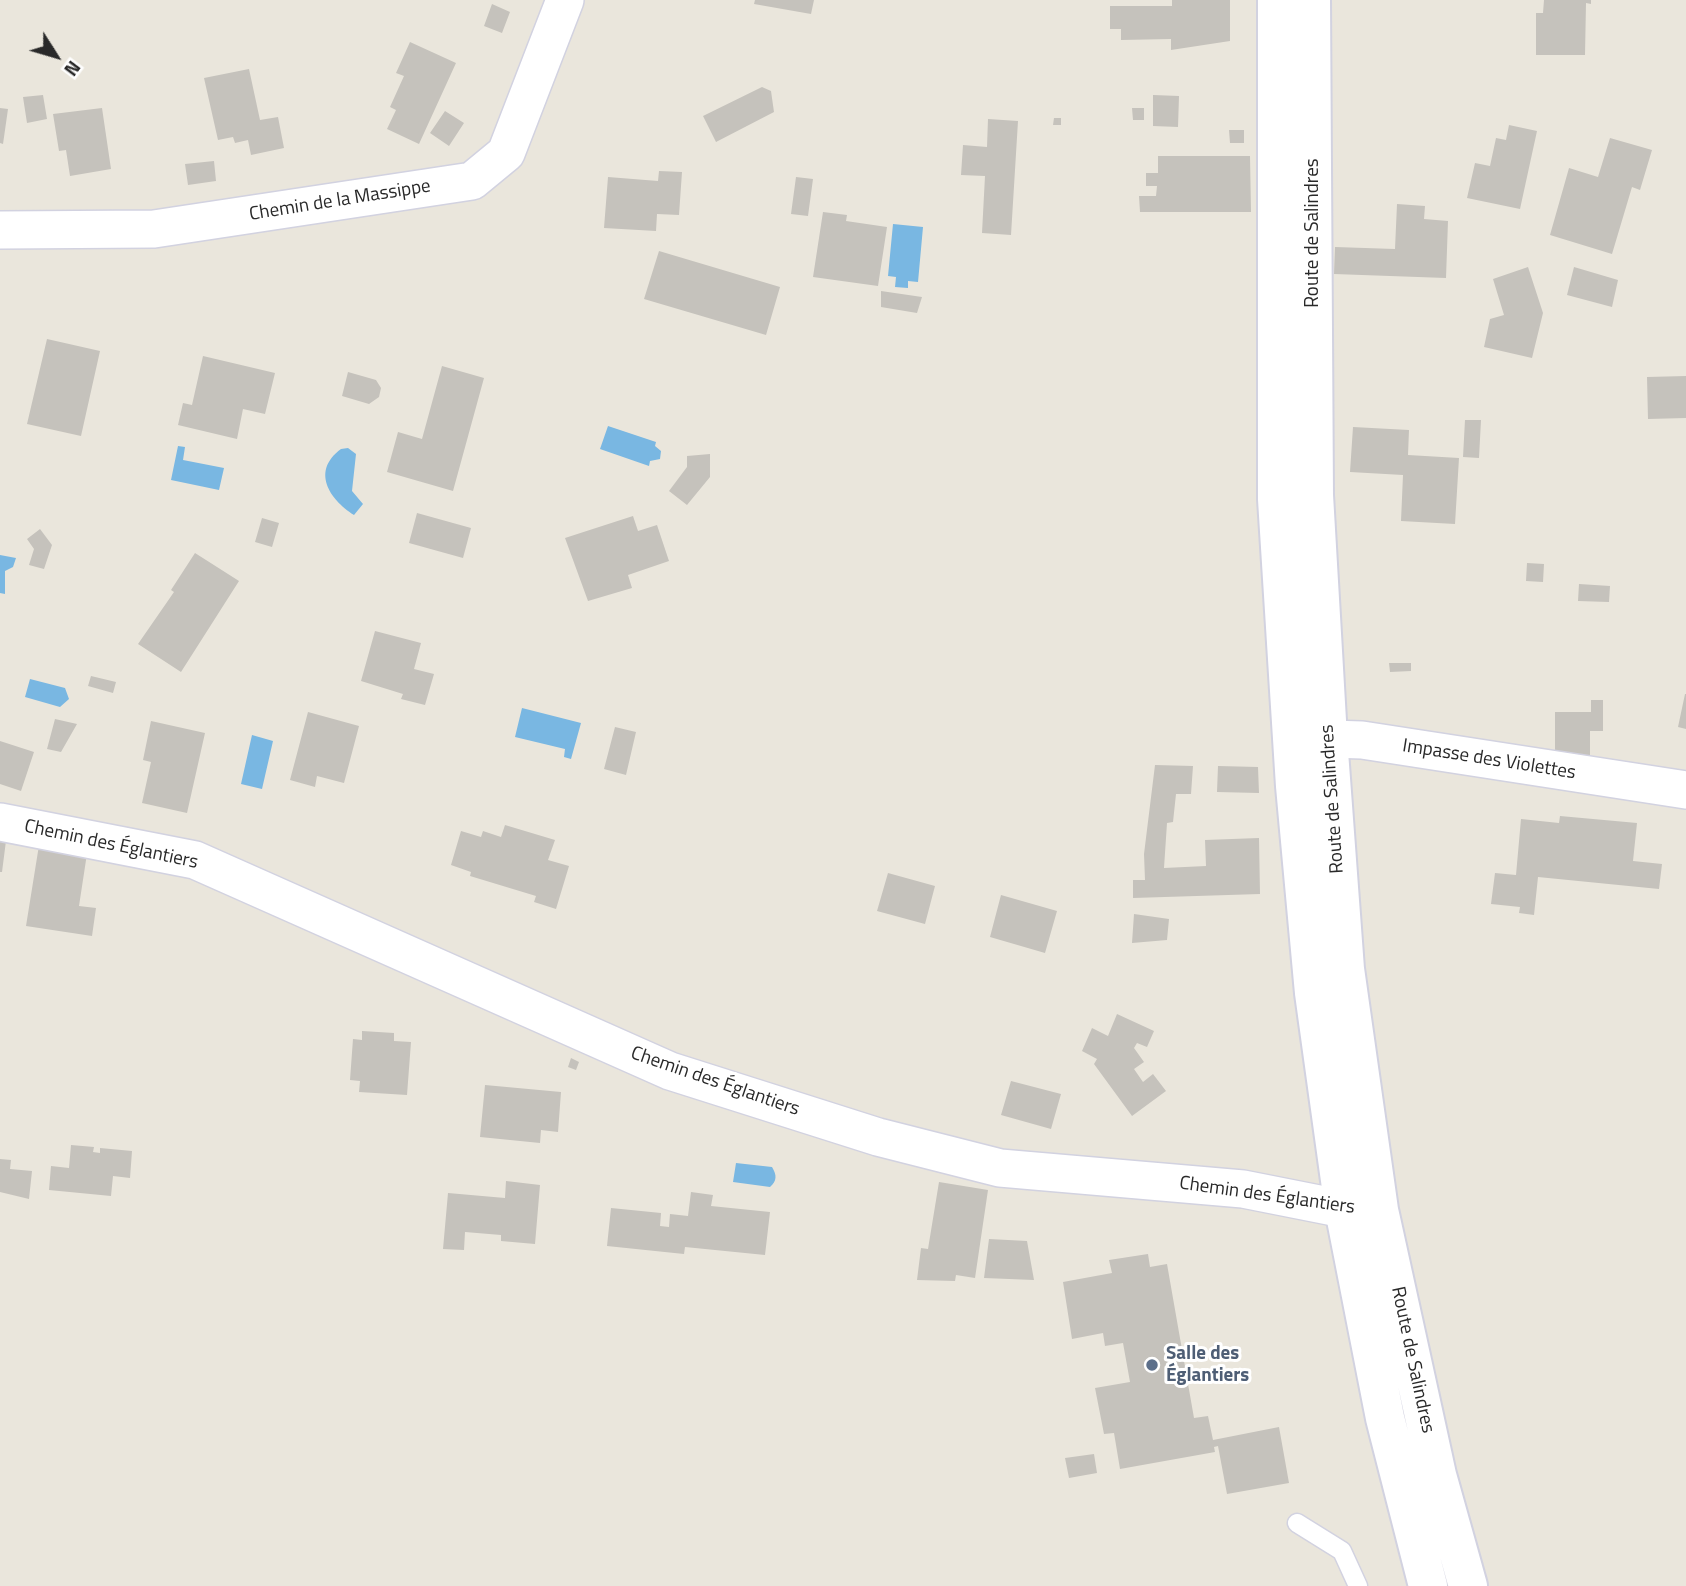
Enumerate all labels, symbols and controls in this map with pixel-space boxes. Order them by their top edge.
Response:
north arrow [21,21,91,91]
text: N [58,55,89,83]
street label: Route de Salindres [1302,158,1324,308]
street label: Chemin de la Massippe [248,175,432,227]
street label: Route de Salindres [1316,724,1350,874]
street label: Impasse des Violettes [1401,735,1577,785]
street label: Chemin des Églantiers [22,815,200,875]
street label: Chemin des Églantiers [628,1042,802,1122]
street label: Chemin des Églantiers [1178,1172,1356,1220]
street label: Route de Salindres [1385,1285,1439,1435]
place label: Salle des Églantiers [1166,1343,1249,1387]
marker: Salle des Églantiers [1144,1357,1160,1373]

